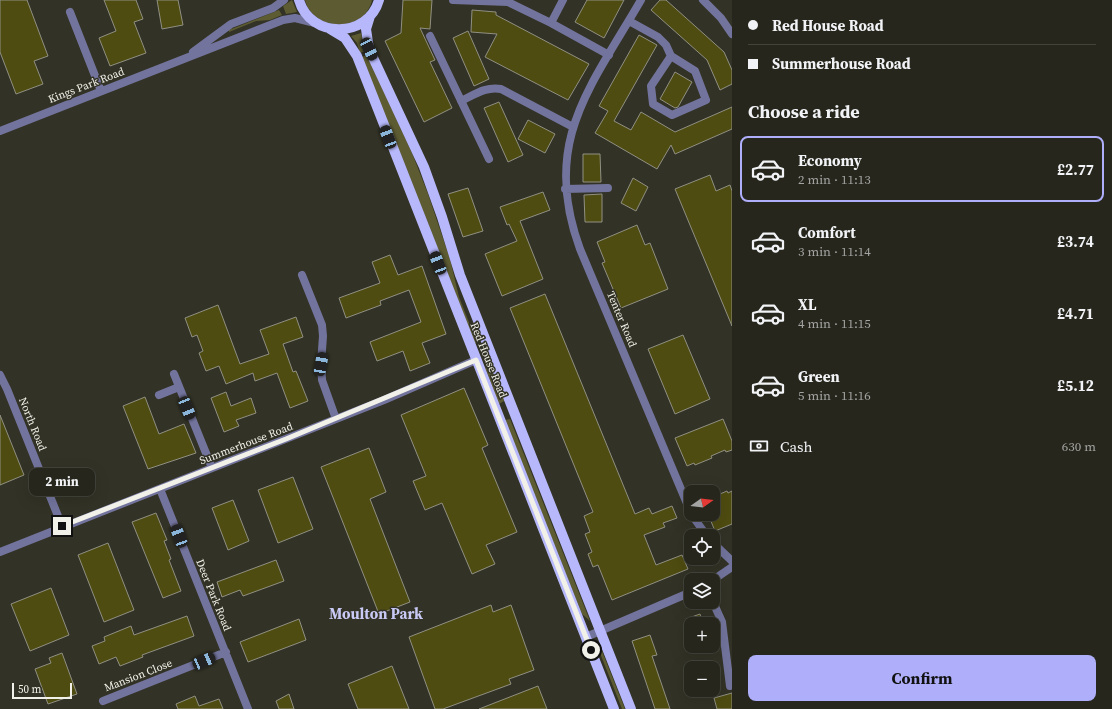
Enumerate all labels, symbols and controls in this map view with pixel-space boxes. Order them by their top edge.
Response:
text: Red House Road [772,15,884,36]
car [358,36,380,62]
text: Summerhouse Road [772,53,911,74]
street label: Kings Park Road [46,64,127,107]
text: Choose a ride [748,99,860,124]
car [378,124,398,150]
text: Economy [798,150,862,171]
icon: car [750,151,786,187]
text: £2.77 [1057,159,1094,180]
text: 2 min · 11:13 [798,171,871,188]
text: Comfort [798,222,856,243]
icon: car [750,223,786,259]
text: £3.74 [1057,231,1094,252]
text: 3 min · 11:14 [798,243,871,260]
car [428,250,448,276]
street label: Tenter Road [603,289,640,350]
text: XL [798,294,817,315]
icon: car [750,295,786,331]
text: £4.71 [1057,303,1094,324]
text: 4 min · 11:15 [798,315,871,332]
street label: Red House Road [467,320,511,401]
car [313,351,329,377]
text: Green [798,366,840,387]
icon: car [750,367,786,403]
text: £5.12 [1057,375,1094,396]
text: 5 min · 11:16 [798,387,871,404]
street label: North Road [15,395,50,454]
car [177,395,197,421]
street label: Summerhouse Road [197,419,296,468]
icon: cash [748,435,770,457]
text: Cash [780,436,812,457]
text: 630 m [1062,438,1096,455]
callout: 2 min [29,468,95,496]
text: 2 min [45,473,79,490]
north arrow [684,485,720,521]
map controls [684,485,720,697]
route end [53,517,71,535]
car [169,523,189,549]
button: locate [684,529,720,565]
street label: Deer Park Road [192,557,235,634]
button: layers [684,573,720,609]
district label: Moulton Park [329,603,423,624]
button: + [684,617,720,653]
route start [582,641,600,659]
car [191,651,217,671]
street label: Mansion Close [102,655,175,695]
button: Confirm [748,655,1096,701]
button: − [684,661,720,697]
scale bar [12,681,72,700]
text: 50 m [18,682,41,697]

